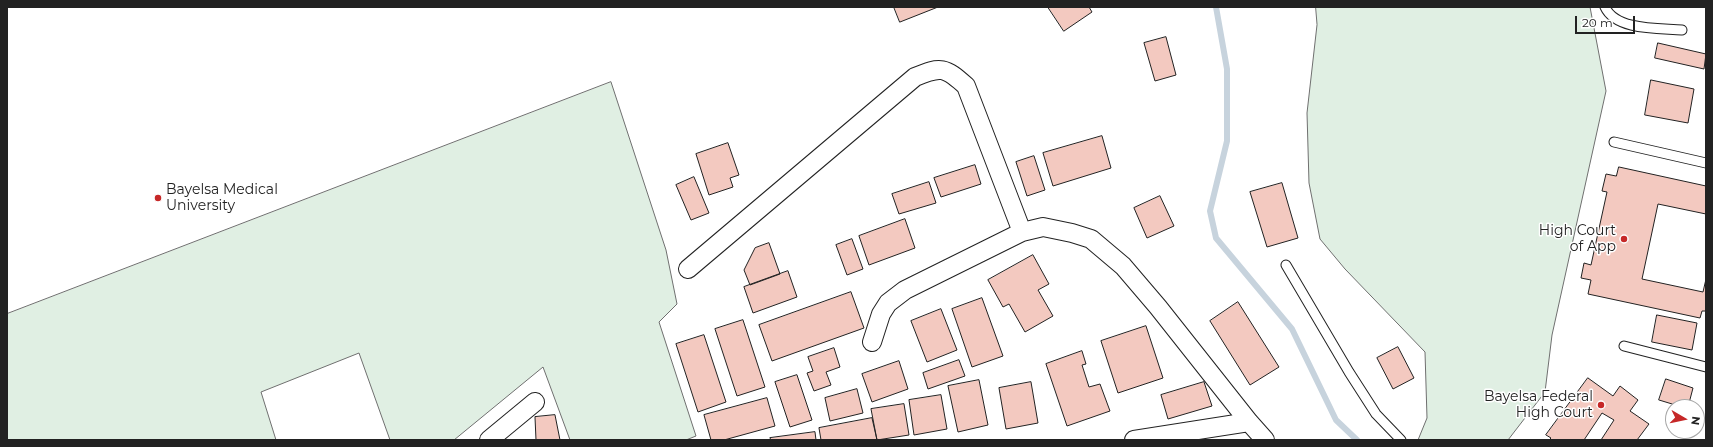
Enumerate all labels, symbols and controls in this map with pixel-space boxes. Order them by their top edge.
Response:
scale bar [1577,8,1637,34]
text: 20 m [1582,15,1613,30]
place label: Bayelsa Medical University [166,182,278,214]
marker: Bayelsa Medical University [153,193,163,203]
place label: High Court of App [1539,223,1616,256]
marker: High Court of App [1619,234,1629,244]
place label: Bayelsa Federal High Court [1484,389,1593,422]
north arrow [1665,399,1705,439]
marker: Bayelsa Federal High Court [1596,400,1606,410]
text: N [1688,415,1703,426]

